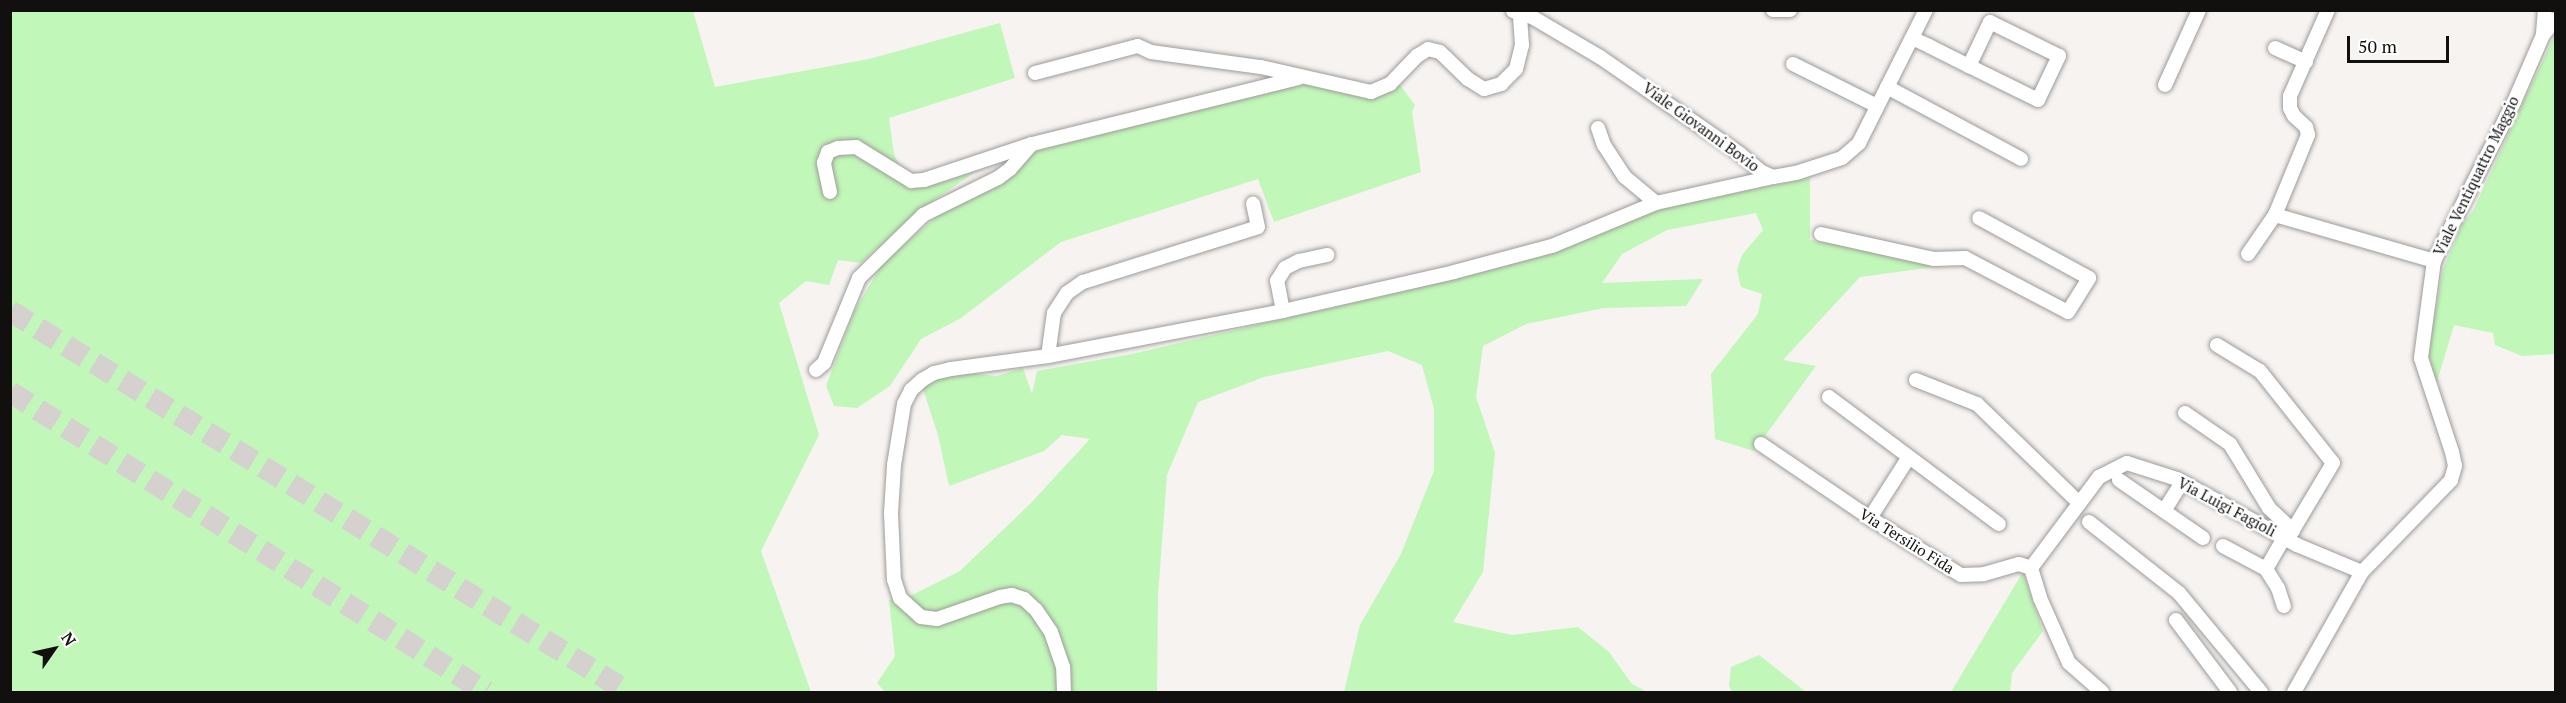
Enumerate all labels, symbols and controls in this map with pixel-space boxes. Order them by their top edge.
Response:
scale bar [2350,24,2452,62]
text: 50 m [2358,34,2397,58]
street label: Viale Giovanni Bovio [1639,79,1763,175]
street label: Viale Ventiquattro Maggio [2429,93,2523,259]
street label: Via Luigi Fagioli [2175,473,2279,541]
street label: Via Tersilio Fida [1856,505,1958,577]
north arrow [24,619,84,679]
text: N [56,628,81,650]

